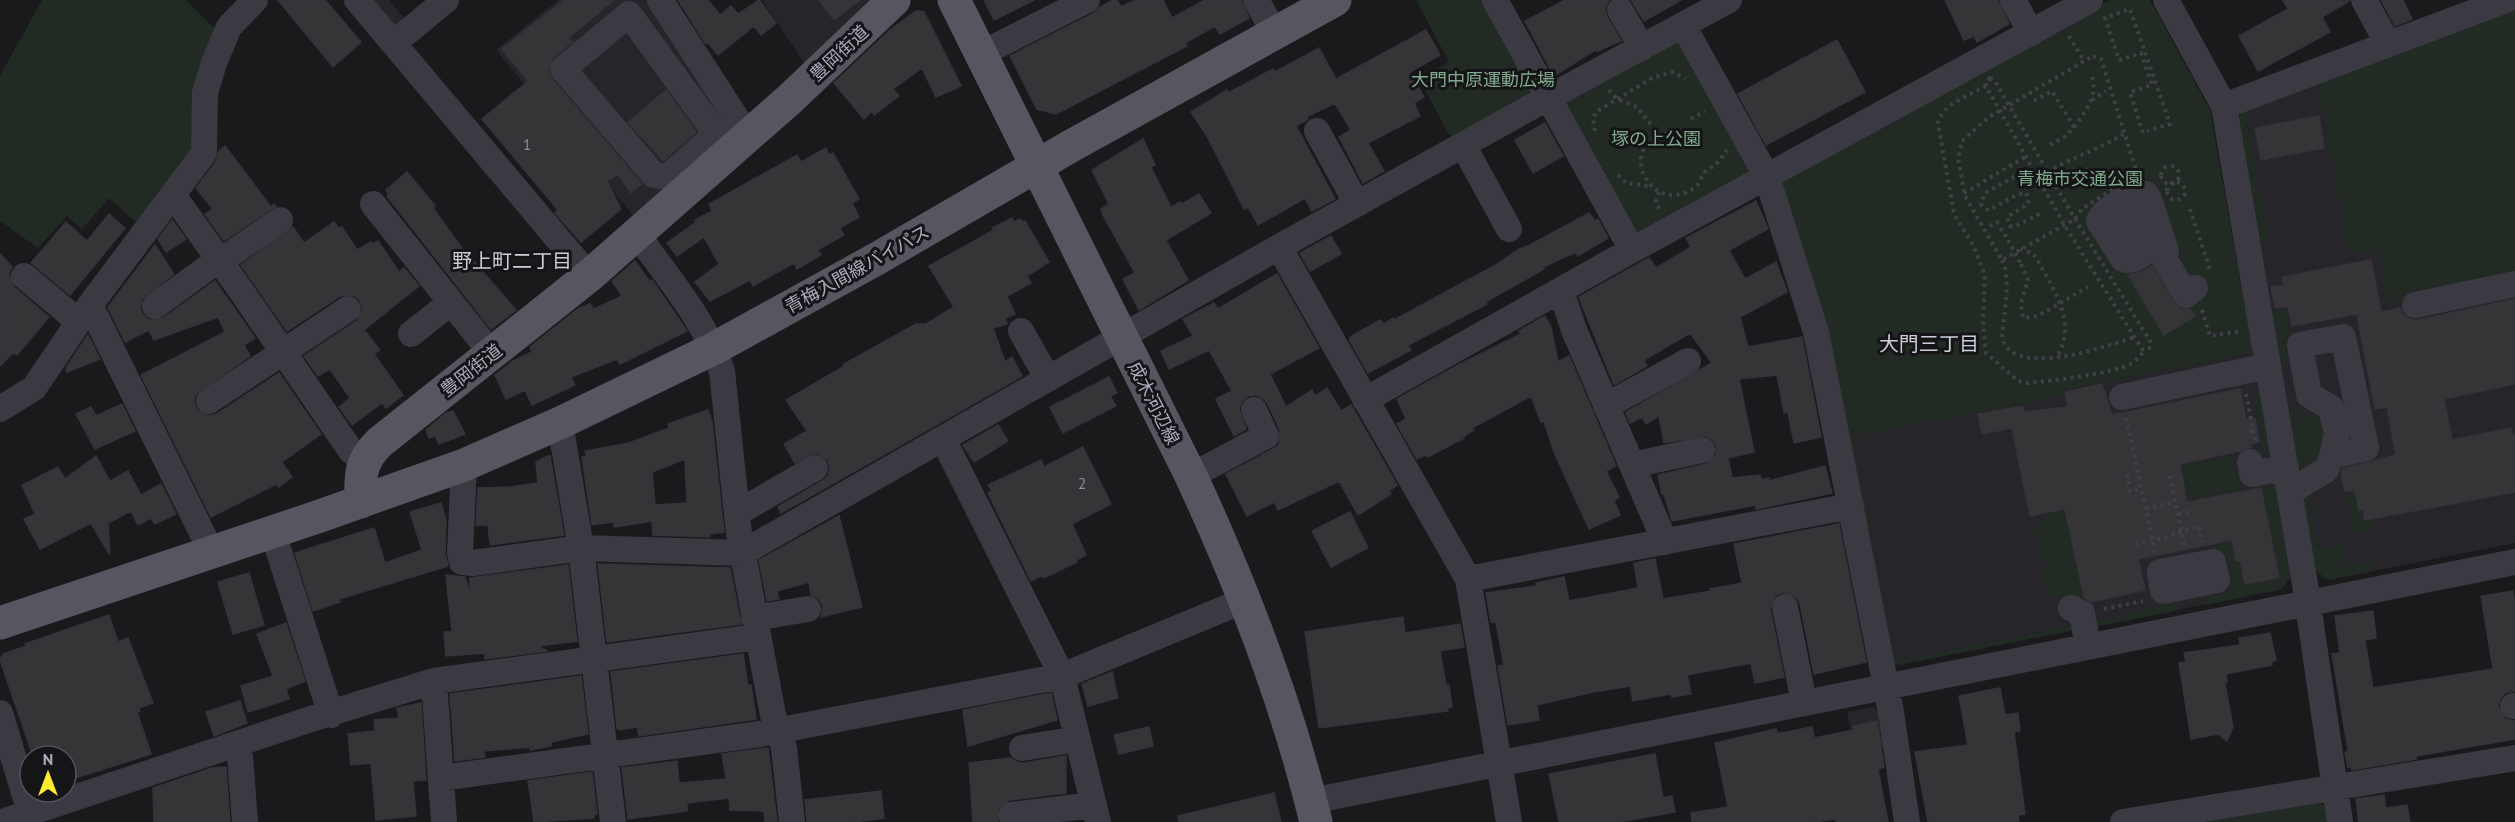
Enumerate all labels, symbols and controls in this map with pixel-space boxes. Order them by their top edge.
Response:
street label: 豊岡街道 [805,20,873,86]
park label: 大門中原運動広場 [1411,68,1555,91]
park label: 塚の上公園 [1611,127,1701,150]
house number: 1 [523,135,531,154]
park label: 青梅市交通公園 [2017,167,2143,190]
street label: 青梅入間線バイパス [781,220,933,318]
district label: 野上町二丁目 [452,248,572,274]
district label: 大門三丁目 [1879,331,1979,357]
street label: 豊岡街道 [436,339,506,401]
street label: 成木河辺線 [1123,358,1185,448]
house number: 2 [1078,474,1086,493]
north arrow [18,744,78,804]
text: N [43,749,53,769]

